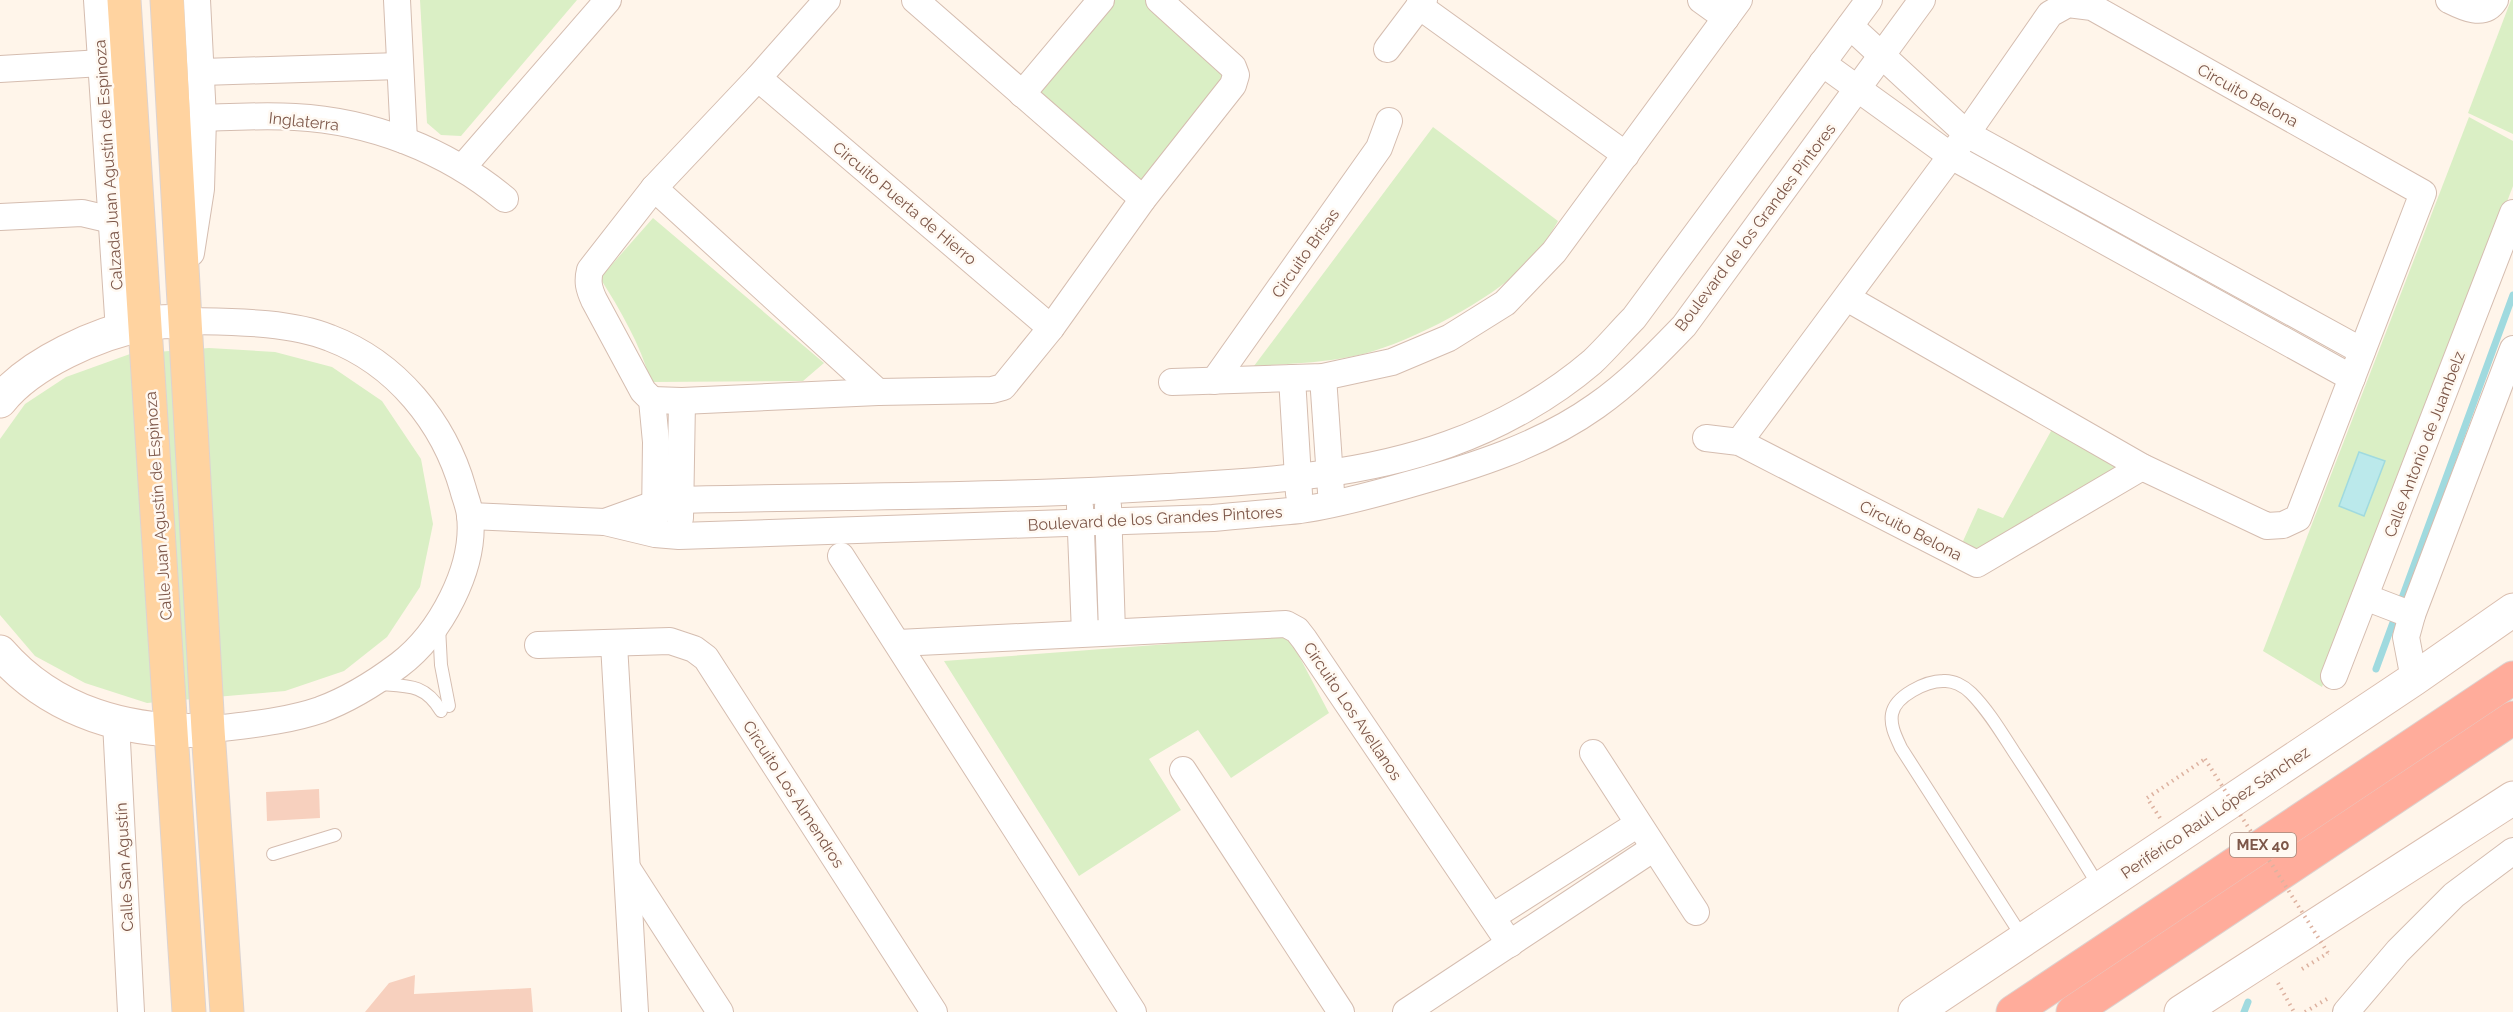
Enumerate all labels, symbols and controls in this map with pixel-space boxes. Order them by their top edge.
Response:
street label: Calzada Juan Agustín de Espinoza [90,39,127,291]
street label: Circuito Belona [2194,60,2302,131]
street label: Inglaterra [268,108,340,135]
street label: Boulevard de los Grandes Pintores [1671,120,1840,335]
street label: Circuito Puerta de Hierro [829,138,980,269]
street label: Circuito Brisas [1268,205,1343,301]
street label: Calle Antonio de Juambelz [2380,348,2469,540]
street label: Calle Juan Agustín de Espinoza [141,391,176,621]
street label: Circuito Belona [1856,496,1965,564]
street label: Boulevard de los Grandes Pintores [1027,502,1283,535]
street label: Circuito Los Avellanos [1299,639,1406,784]
street label: Circuito Los Almendros [739,717,848,872]
street label: Periférico Raúl López Sánchez [2117,742,2313,883]
street label: Calle San Agustín [112,802,137,932]
road number: MEX 40 [2230,833,2296,857]

